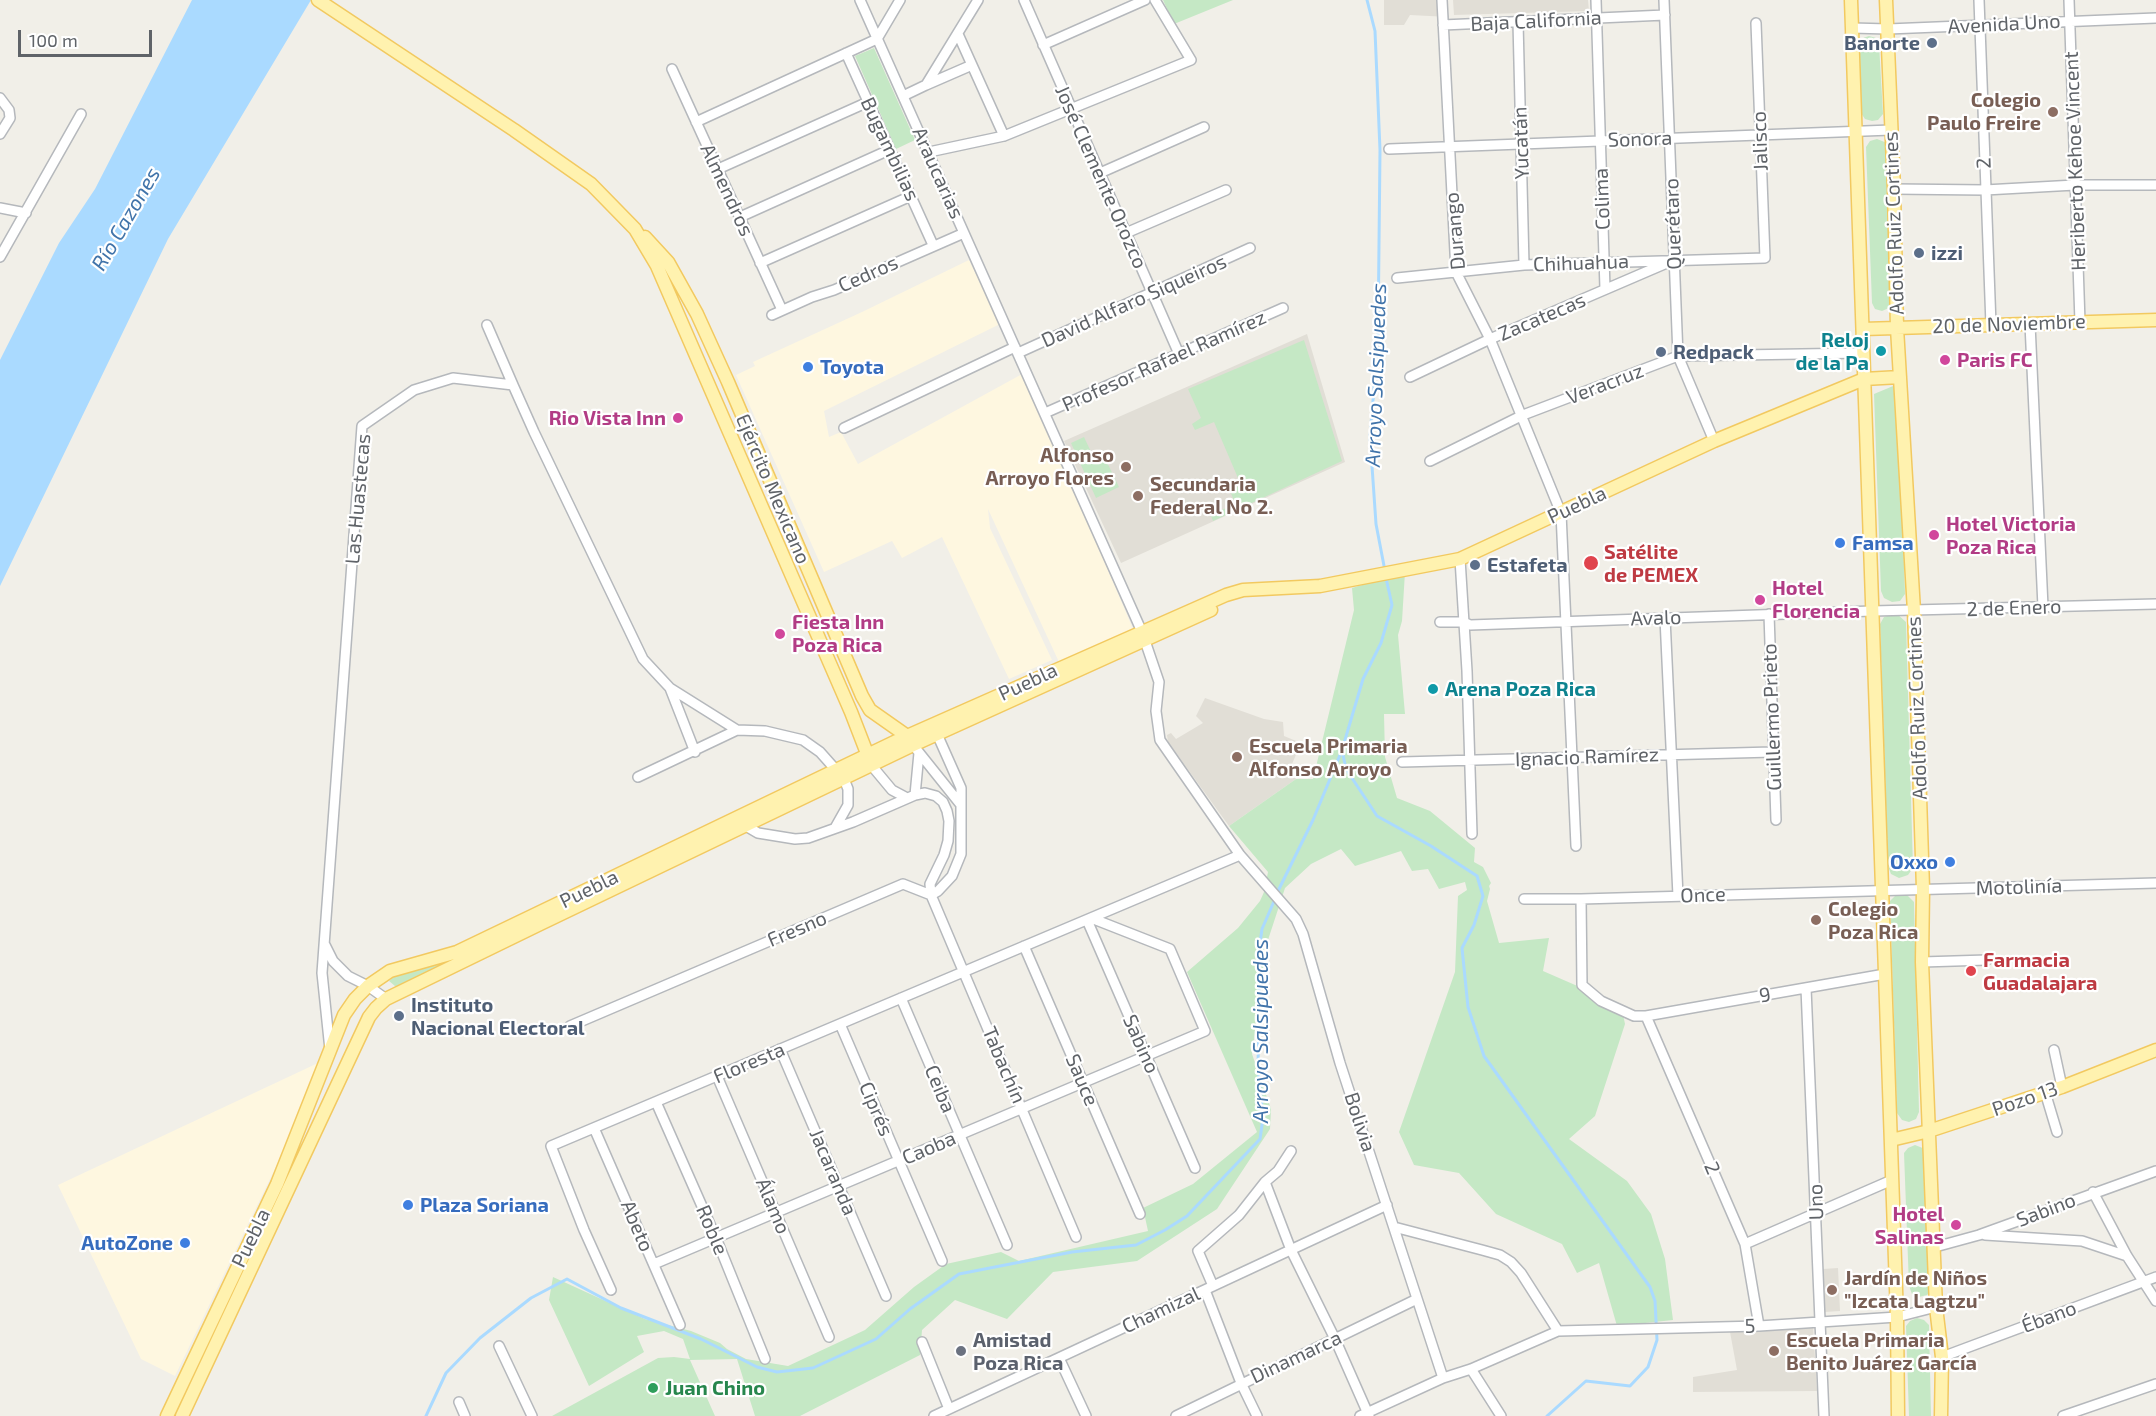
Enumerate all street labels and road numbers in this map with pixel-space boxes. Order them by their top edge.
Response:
street label: Baja California [1470,6,1602,36]
street label: Avenida Uno [1947,9,2061,39]
street label: Heriberto Kehoe Vincent [2059,51,2091,271]
street label: José Clemente Orozco [1050,82,1152,272]
street label: Bugambilias [856,93,924,205]
street label: Yucatán [1508,106,1534,180]
street label: Jalisco [1747,111,1773,171]
street label: Araucarias [907,123,969,223]
street label: Sonora [1607,126,1673,152]
street label: Adolfo Ruiz Cortines [1879,131,1909,315]
street label: Almendros [695,140,759,240]
street label: 2 [1972,157,1996,169]
street label: Colima [1589,168,1615,230]
street label: Querétaro [1659,178,1687,270]
street label: Durango [1440,191,1470,271]
street label: David Alfaro Siqueiros [1038,249,1230,353]
street label: Chihuahua [1533,249,1629,277]
street label: Cedros [834,250,902,298]
street label: Zacatecas [1495,288,1589,346]
street label: Profesor Rafael Ramírez [1058,305,1270,417]
street label: 20 de Noviembre [1932,309,2086,339]
street label: Veracruz [1563,358,1647,410]
street label: Ejército Mexicano [731,410,815,568]
street label: Las Huastecas [340,433,376,565]
street label: Puebla [1544,481,1610,529]
street label: 2 de Enero [1966,594,2062,622]
street label: Avalo [1630,605,1682,631]
street label: Adolfo Ruiz Cortines [1902,616,1932,800]
street label: Guillermo Prieto [1757,643,1787,791]
street label: Puebla [995,658,1061,706]
street label: Ignacio Ramírez [1515,742,1659,772]
street label: Puebla [556,865,622,913]
street label: Motolinía [1975,874,2063,900]
street label: Once [1680,882,1726,908]
street label: Fresno [764,906,830,952]
street label: 9 [1757,982,1773,1008]
street label: Sabino [1118,1011,1164,1077]
street label: Tabachín [977,1023,1031,1107]
street label: Floresta [710,1037,788,1089]
street label: Sauce [1060,1050,1104,1110]
street label: Ceiba [919,1062,961,1116]
street label: Pozo 13 [1989,1077,2061,1121]
street label: Ciprés [854,1078,898,1140]
street label: Bolivia [1339,1089,1381,1155]
street label: Jacaranda [804,1125,862,1219]
street label: Caoba [898,1126,960,1170]
street label: 2 [1699,1158,1725,1178]
street label: Álamo [751,1175,795,1237]
street label: Uno [1803,1183,1829,1221]
street label: Sabino [2013,1188,2079,1232]
street label: Abeto [615,1197,659,1255]
street label: Roble [691,1202,733,1258]
street label: Puebla [227,1205,275,1271]
street label: Chamizal [1118,1281,1204,1339]
street label: Ébano [2018,1296,2080,1338]
street label: 5 [1744,1314,1756,1338]
street label: Dinamarca [1247,1325,1345,1389]

